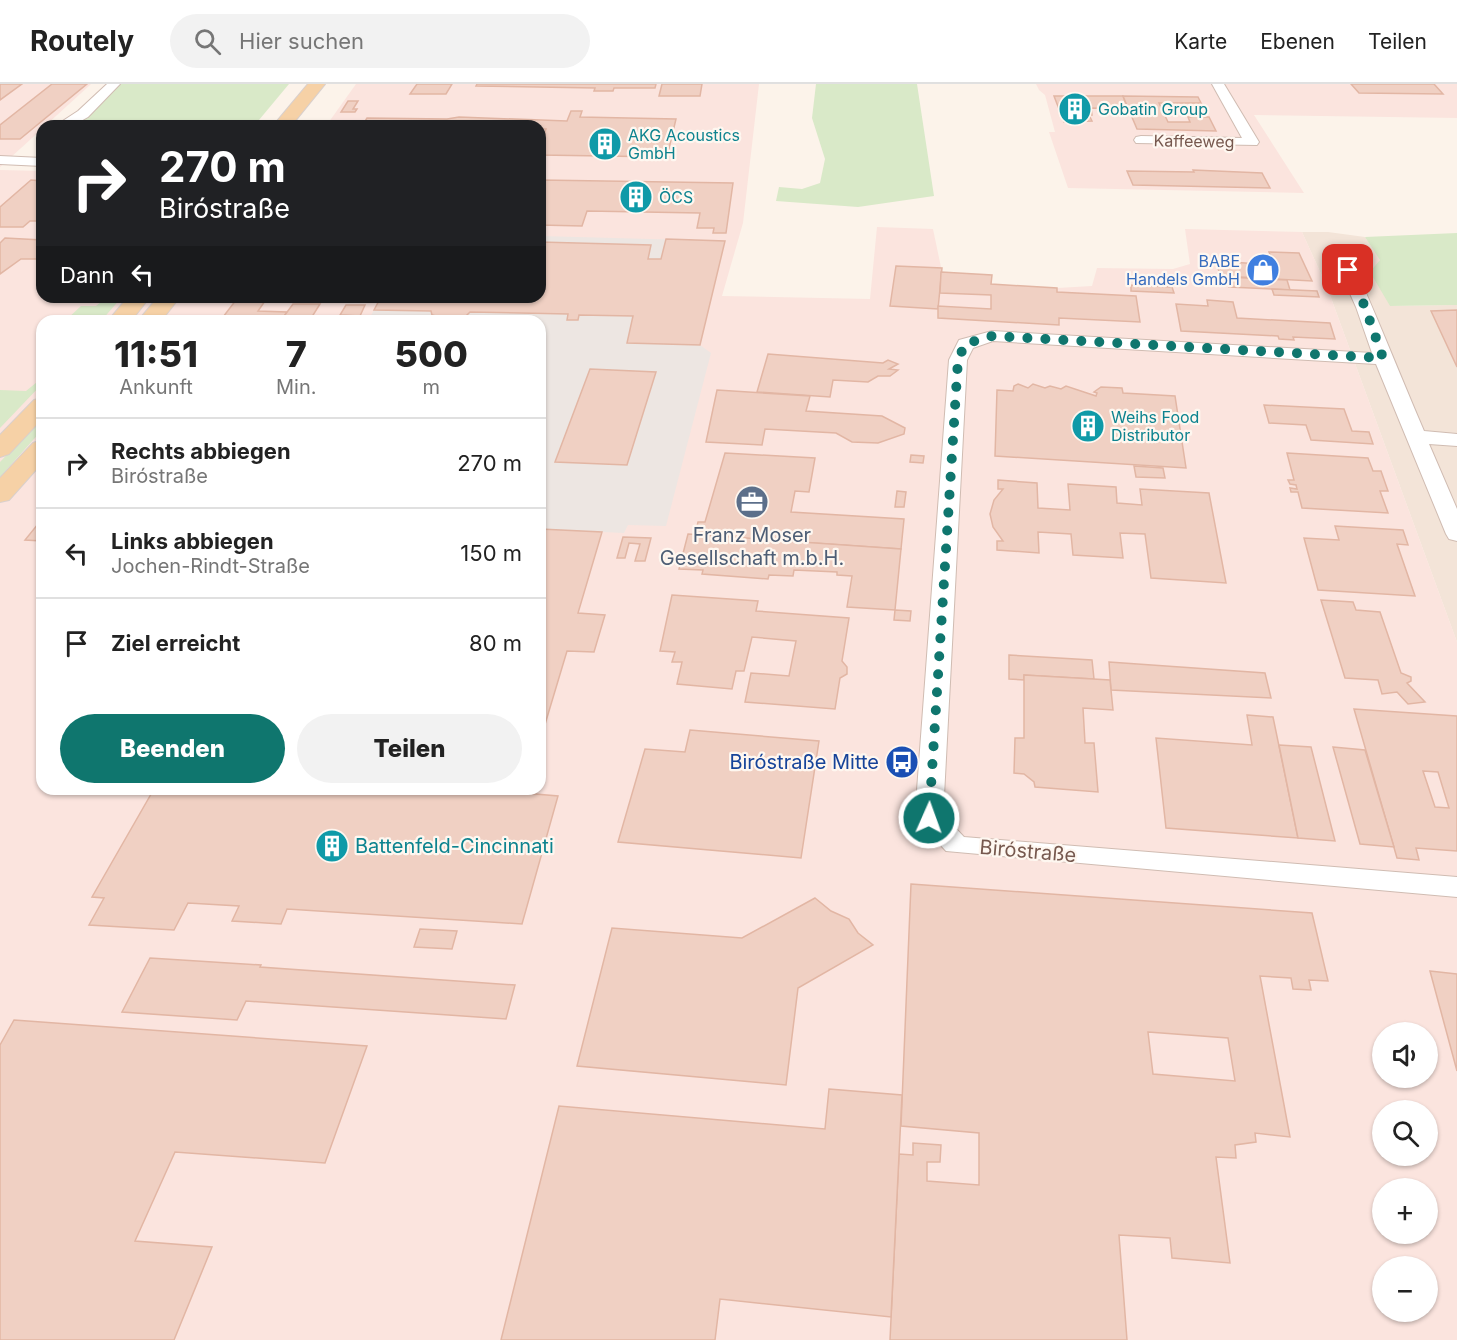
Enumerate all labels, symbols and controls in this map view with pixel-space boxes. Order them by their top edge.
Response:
search box [170,14,590,68]
text: Routely [30,24,134,58]
icon: search [191,25,224,58]
text: Hier suchen [239,28,364,54]
text: Karte [1174,29,1227,54]
text: Ebenen [1260,29,1335,54]
text: Teilen [1368,29,1427,54]
building icon: Gobatin Group [1057,91,1093,127]
place label: Gobatin Group [1098,99,1208,119]
place label: AKG Acoustics GmbH [628,125,740,163]
building icon: AKG Acoustics GmbH [587,126,623,162]
street label: Kaffeeweg [1153,130,1235,152]
text: 270 m [159,141,286,192]
icon: right [60,144,138,222]
building icon: ÖCS [618,179,654,215]
place label: ÖCS [659,187,693,207]
text: Biróstraße [159,192,290,225]
pin [1322,244,1373,295]
place label: BABE Handels GmbH [1126,251,1240,289]
shop icon: BABE Handels GmbH [1245,252,1281,288]
icon: arrive [1331,253,1364,286]
icon: left [126,258,159,291]
text: Dann [60,262,114,288]
text: 11:51 [114,332,198,376]
text: 7 [286,332,307,376]
text: 500 [395,332,468,376]
text: Ankunft [119,375,193,399]
text: Min. [276,375,317,399]
text: m [422,375,440,399]
place label: Weihs Food Distributor [1111,407,1199,445]
building icon: Weihs Food Distributor [1070,408,1106,444]
text: Rechts abbiegen [111,438,291,464]
icon: right [60,447,93,480]
text: 270 m [457,450,522,476]
text: Biróstraße [111,464,208,488]
office icon: Franz Moser Gesellschaft m.b.H. [734,484,770,520]
place label: Franz Moser Gesellschaft m.b.H. [660,523,844,570]
text: Links abbiegen [111,528,274,554]
icon: left [60,537,93,570]
text: 150 m [460,540,522,566]
text: Jochen-Rindt-Straße [111,554,310,578]
icon: arrive [60,627,93,660]
text: Ziel erreicht [111,630,240,656]
text: 80 m [469,630,522,656]
button: Beenden [60,714,285,783]
button: Teilen [297,714,522,783]
bus stop icon: Biróstraße Mitte [884,744,920,780]
place label: Biróstraße Mitte [729,750,879,774]
position arrow [897,786,961,850]
building icon: Battenfeld-Cincinnati [314,828,350,864]
place label: Battenfeld-Cincinnati [355,834,554,858]
street label: Biróstraße [979,835,1077,867]
map controls [1372,1022,1438,1322]
button: sound [1372,1022,1438,1088]
button: search [1372,1100,1438,1166]
button: + [1372,1178,1438,1244]
button: − [1372,1256,1438,1322]

